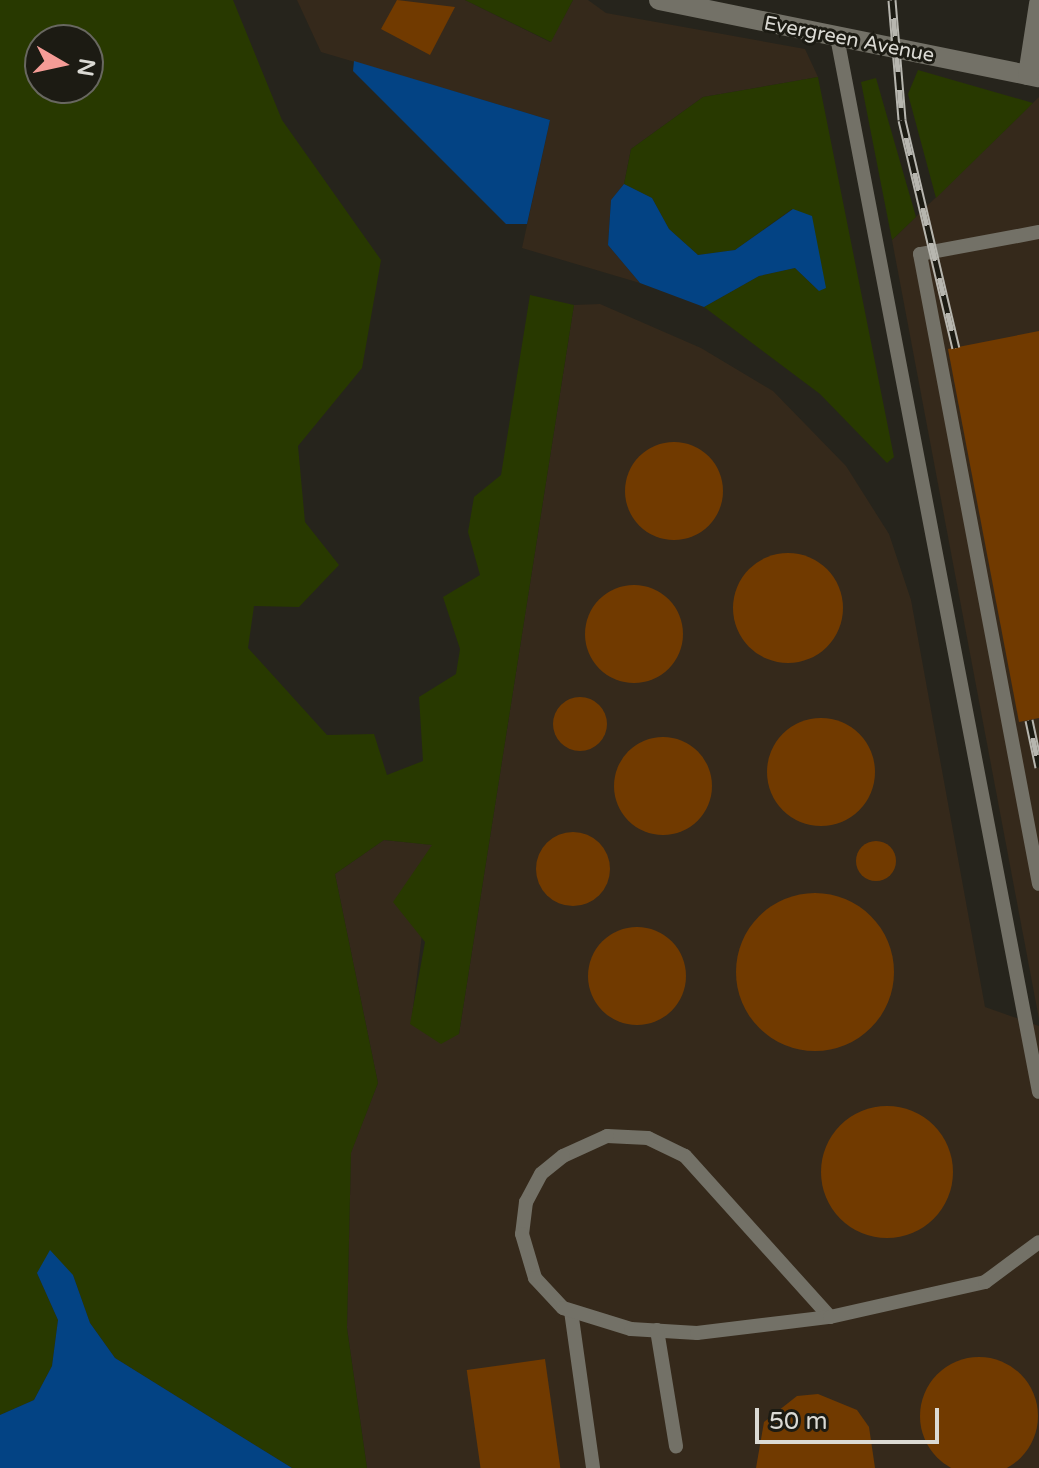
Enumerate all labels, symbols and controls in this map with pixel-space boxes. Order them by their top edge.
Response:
street label: Evergreen Avenue [762,12,936,68]
north arrow [24,24,104,104]
text: N [72,57,100,78]
scale bar [759,1392,943,1442]
text: 50 m [769,1407,827,1436]

